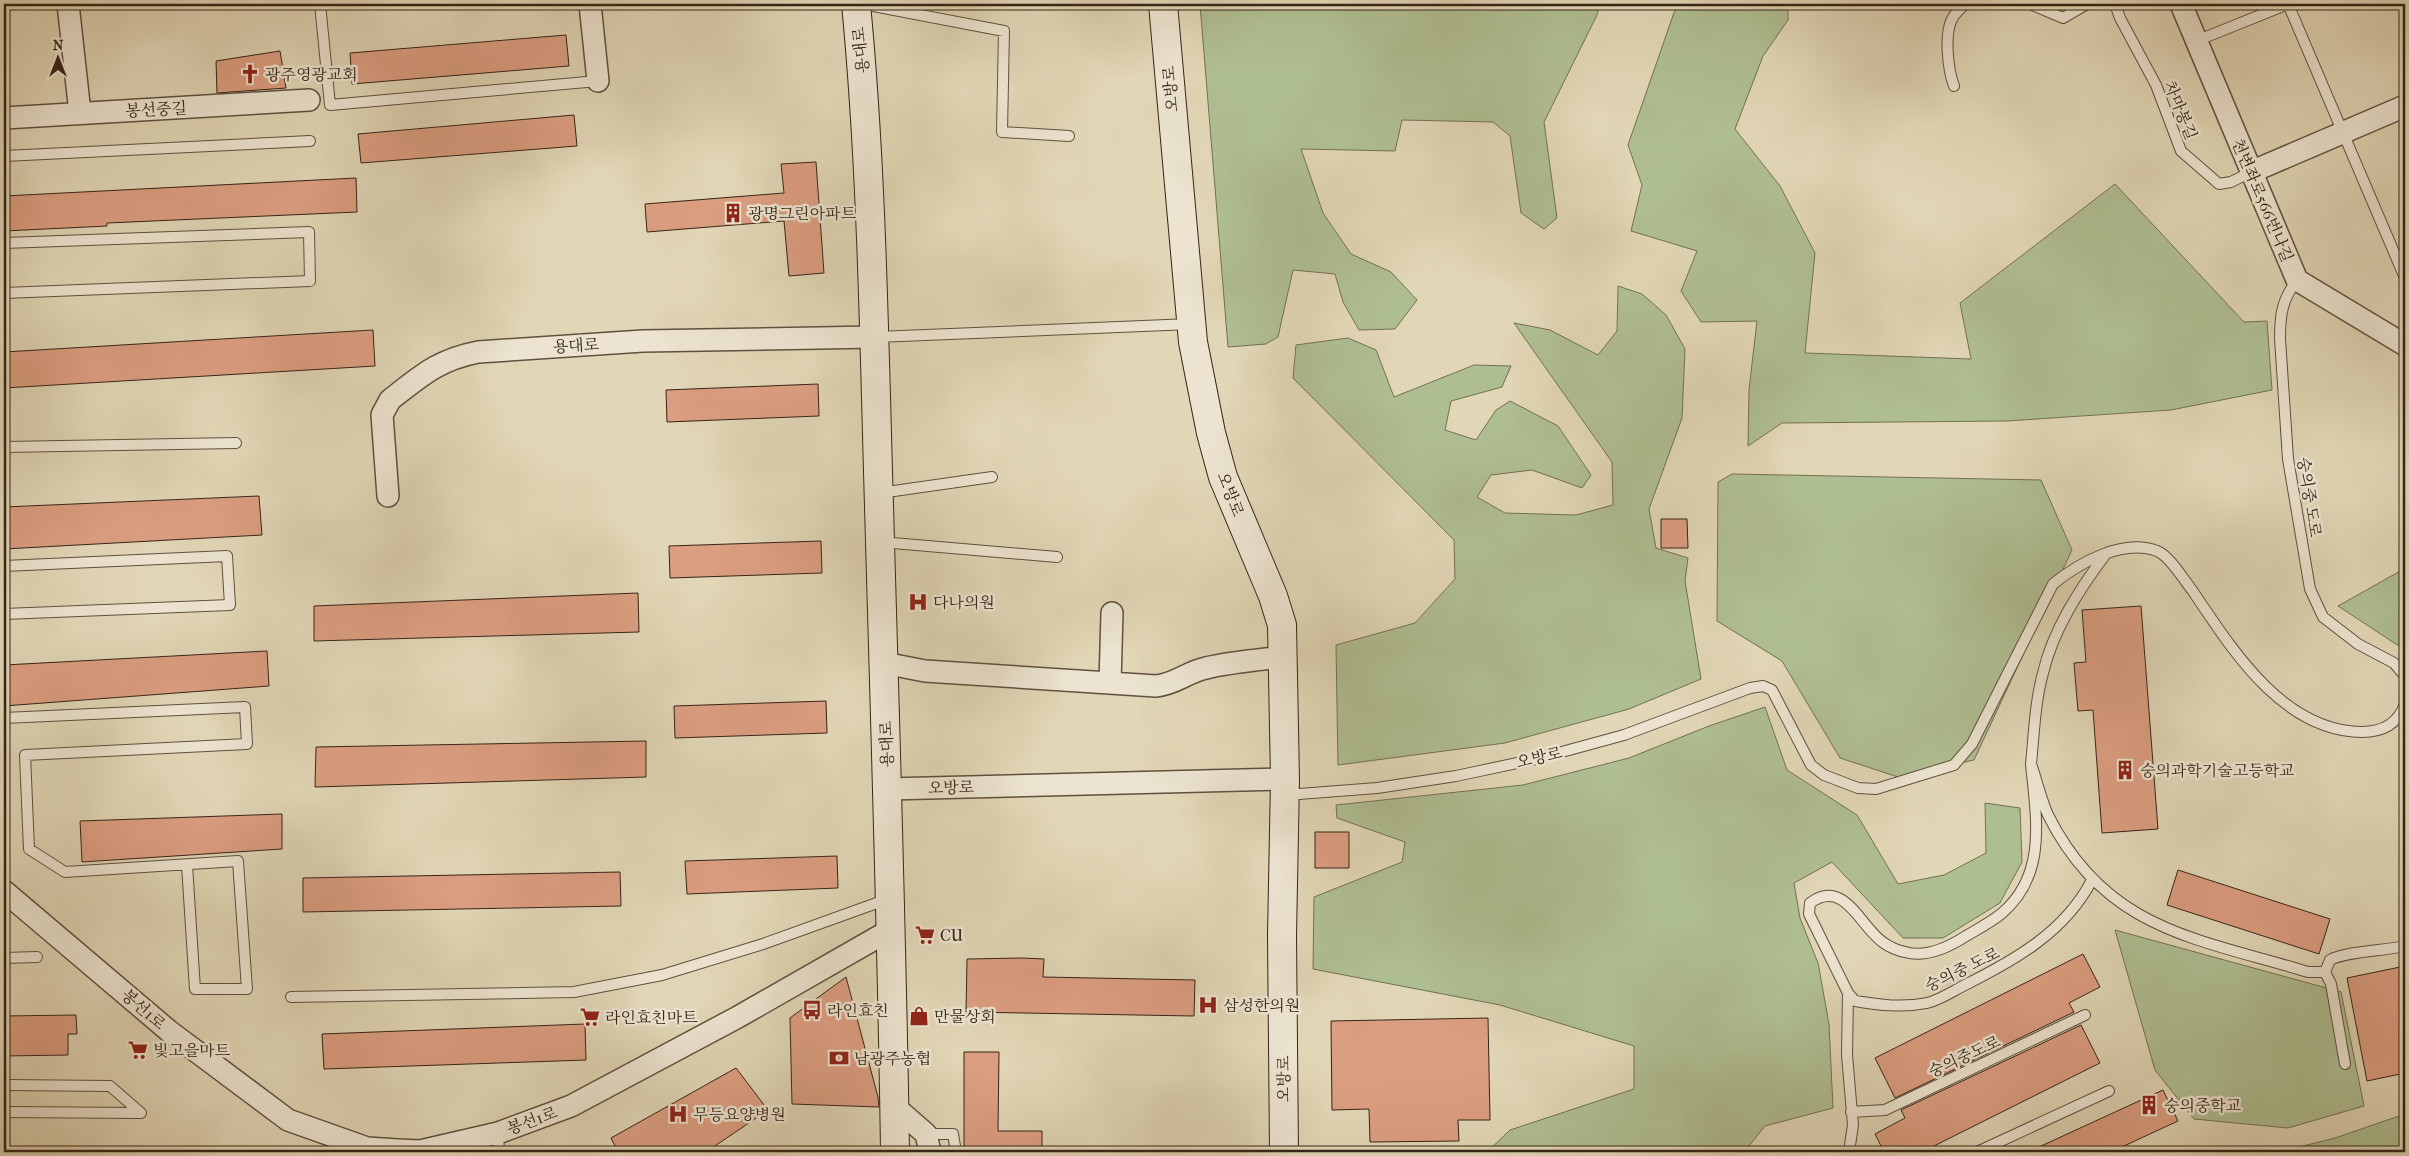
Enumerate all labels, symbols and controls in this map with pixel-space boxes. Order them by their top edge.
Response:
street label: 용대로 [849,25,872,74]
north arrow [32,32,82,82]
text: N [53,37,64,54]
church icon: 광주영광교회 [239,63,261,85]
street label: 오방로 [1159,64,1182,113]
place label: 광주영광교회 [265,65,358,84]
street label: 차마봉길 [2160,78,2201,142]
street label: 봉선중길 [125,98,187,121]
street label: 천변좌로566번나길 [2228,136,2297,265]
building icon: 광명그린아파트 [722,202,744,224]
place label: 광명그린아파트 [748,204,857,223]
street label: 용대로 [552,335,600,356]
street label: 숭의중 도로 [2294,456,2325,539]
street label: 오방로 [1213,469,1248,520]
hospital icon: 다나의원 [907,591,929,613]
place label: 다나의원 [933,593,995,612]
street label: 용대로 [876,720,897,767]
street label: 오방로 [1514,743,1564,772]
building icon: 숭의과학기술고등학교 [2114,759,2136,781]
place label: 숭의과학기술고등학교 [2140,761,2295,780]
street label: 오방로 [928,778,975,797]
supermarket icon: CU [914,924,936,946]
place label: CU [940,926,964,945]
street label: 숭의중 도로 [1922,943,2003,996]
street label: 봉선1로 [118,985,170,1034]
hospital icon: 삼성한의원 [1197,994,1219,1016]
place label: 삼성한의원 [1223,996,1300,1015]
bus stop icon: 라인효친 [801,999,823,1021]
place label: 라인효친 [827,1001,889,1020]
shop icon: 만물상회 [908,1005,930,1027]
supermarket icon: 라인효친마트 [579,1006,601,1028]
place label: 만물상회 [934,1007,996,1026]
place label: 라인효친마트 [605,1008,698,1027]
street label: 숭의중도로 [1925,1031,2004,1081]
supermarket icon: 빛고을마트 [127,1039,149,1061]
place label: 빛고을마트 [153,1041,231,1060]
bank icon: 남광주농협 [828,1047,850,1069]
place label: 남광주농협 [854,1049,931,1068]
street label: 오방로 [1274,1055,1293,1102]
building icon: 숭의중학교 [2138,1094,2160,1116]
place label: 숭의중학교 [2164,1096,2241,1115]
street label: 봉선1로 [504,1102,560,1138]
hospital icon: 무등요양병원 [667,1103,689,1125]
place label: 무등요양병원 [693,1105,786,1124]

